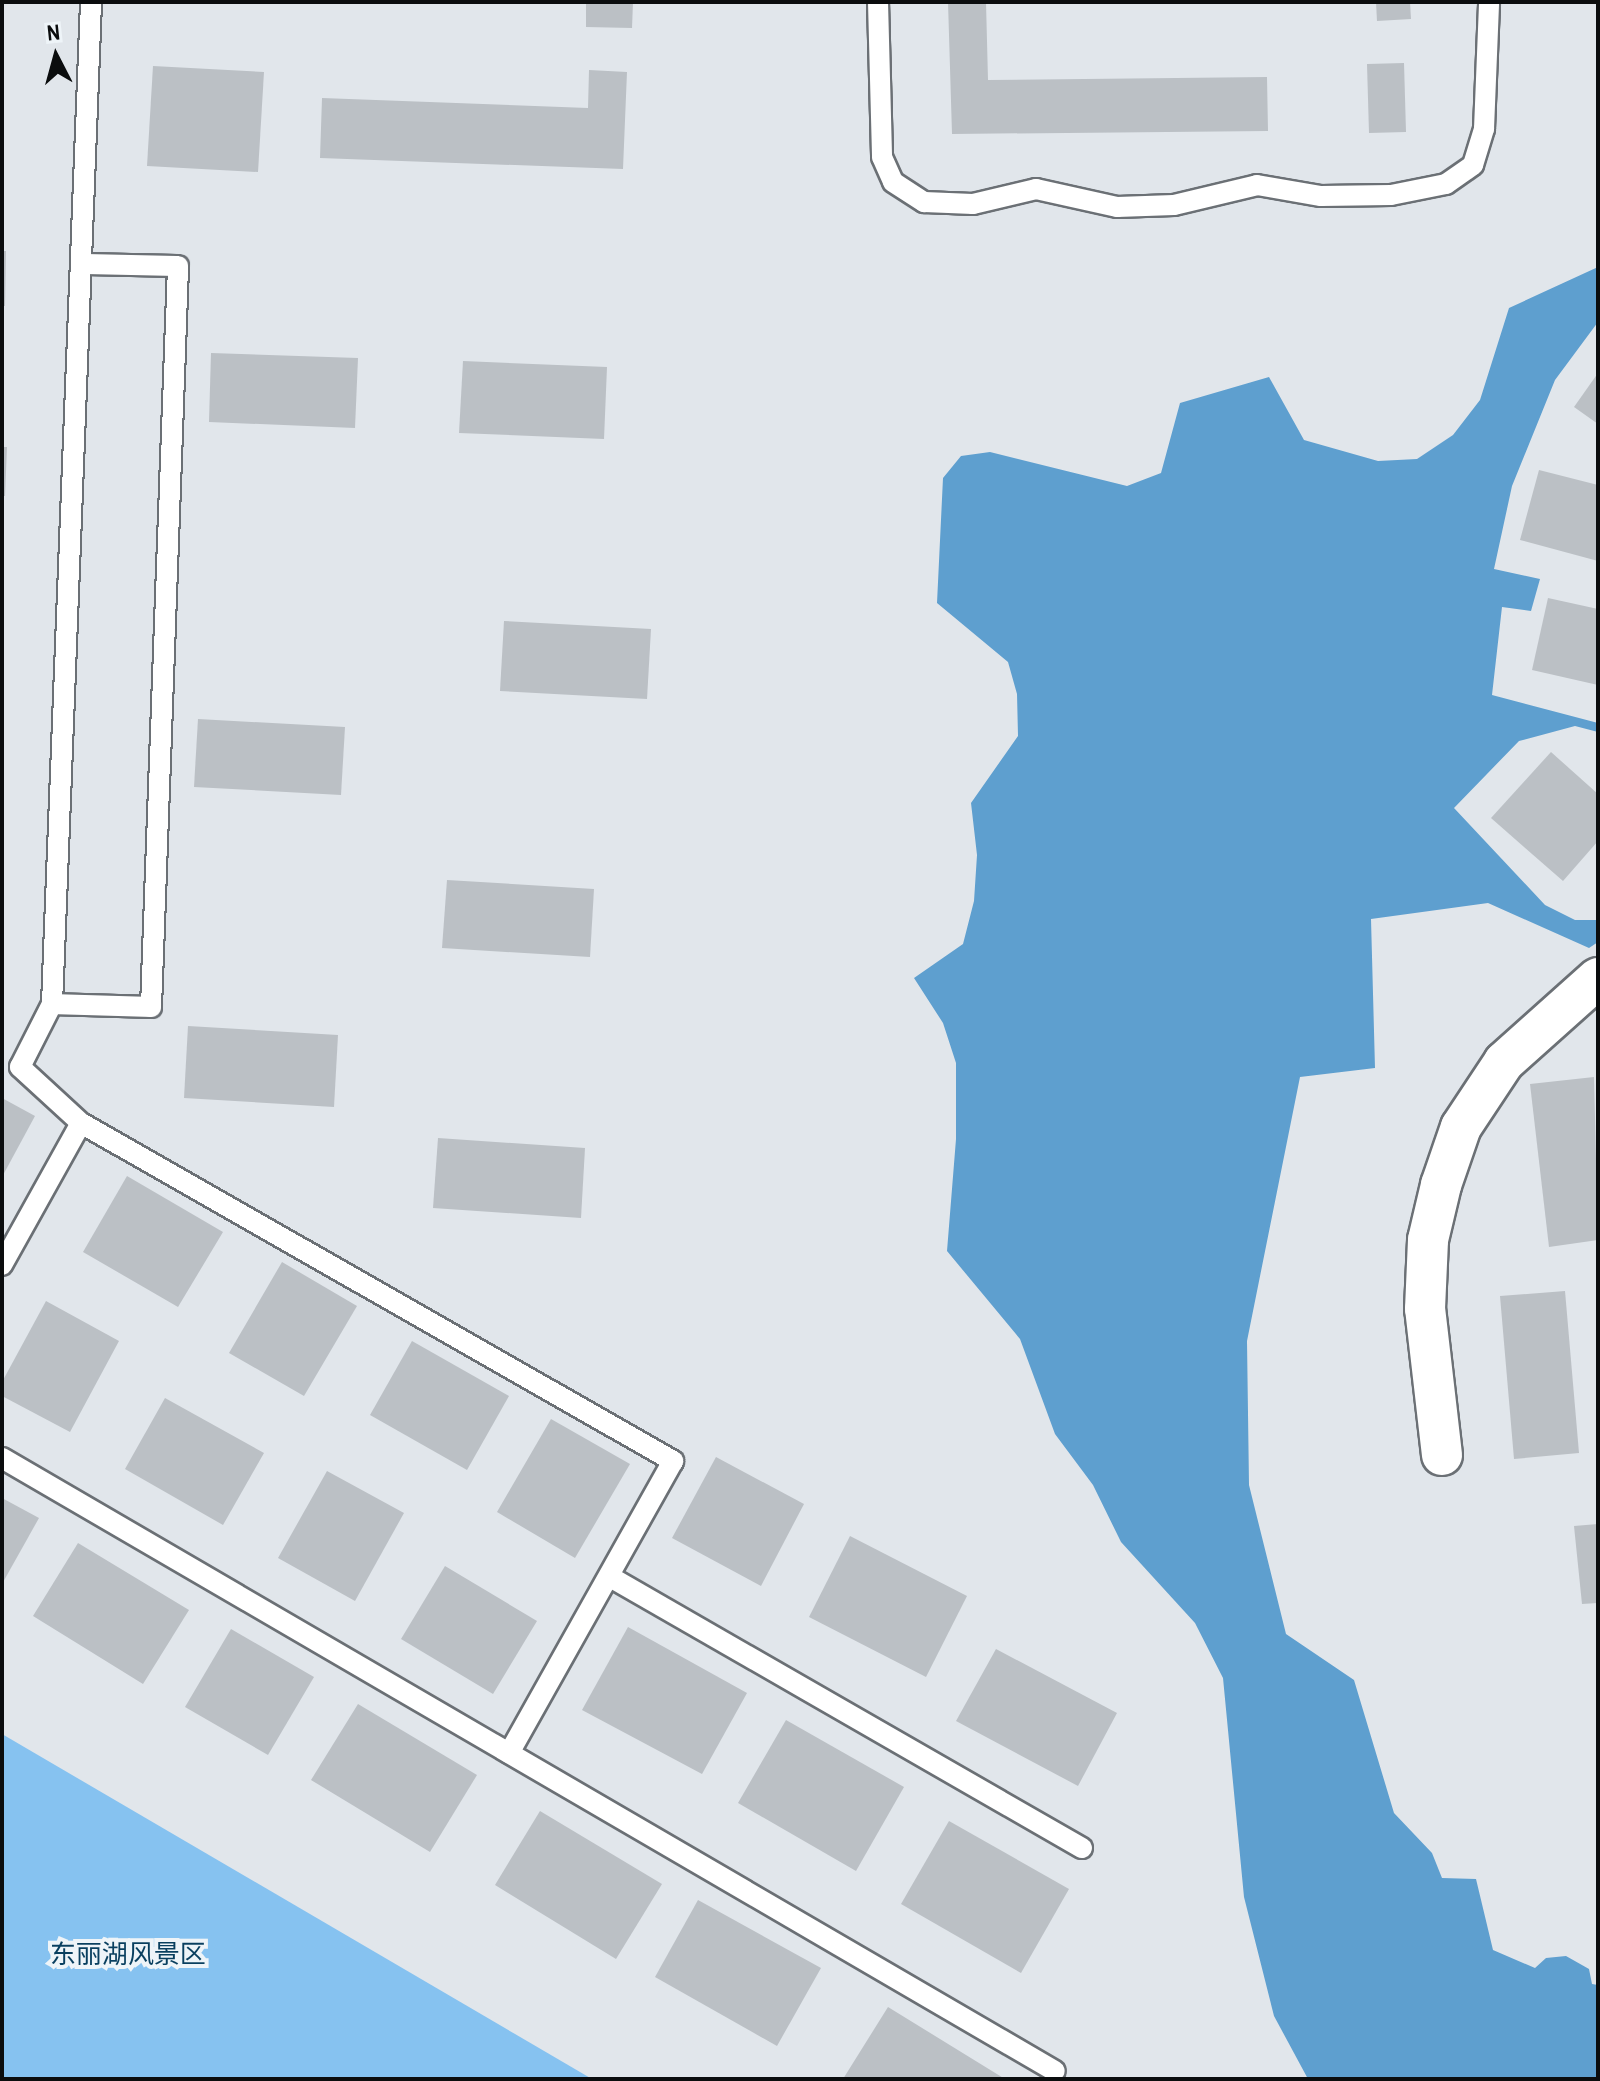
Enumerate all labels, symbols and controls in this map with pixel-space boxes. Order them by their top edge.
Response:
north arrow [16,16,96,96]
text: N [45,17,62,48]
park label: 东丽湖风景区 [50,1938,206,1970]

